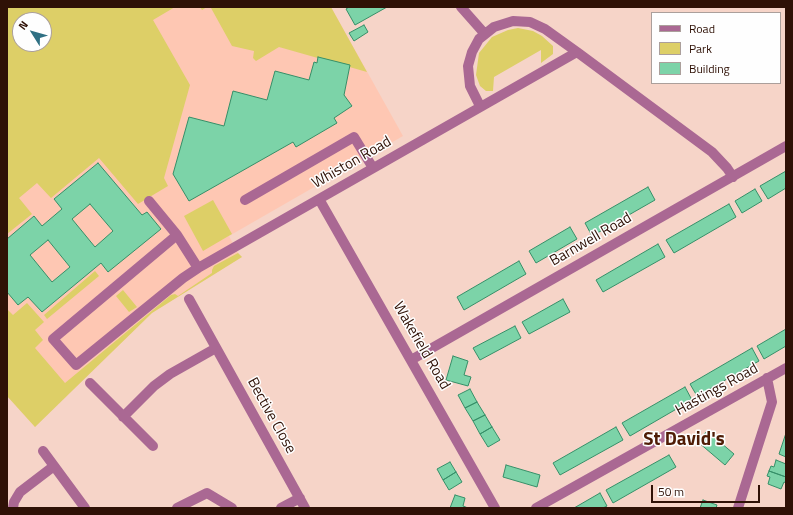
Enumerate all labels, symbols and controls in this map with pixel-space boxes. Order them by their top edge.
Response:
north arrow [12,12,52,52]
legend [651,12,781,84]
text: N [15,18,32,33]
text: Road [689,19,715,38]
text: Park [689,39,712,58]
text: Building [689,59,730,78]
street label: Whiston Road [309,133,395,193]
street label: Barnwell Road [547,209,635,271]
street label: Wakefield Road [389,299,453,393]
street label: Hastings Road [673,360,761,420]
street label: Bective Close [243,375,299,457]
district label: St David's [643,429,725,451]
scale bar [653,477,762,503]
text: 50 m [658,482,684,501]

